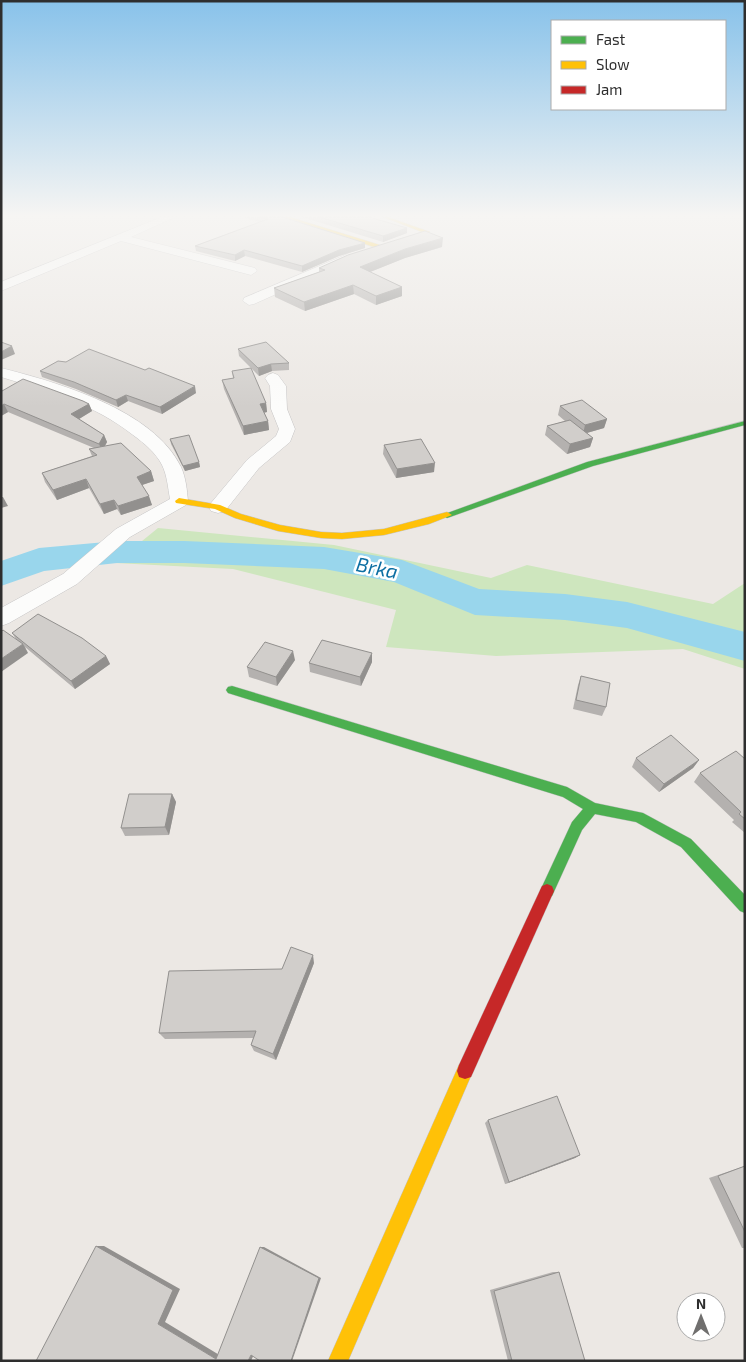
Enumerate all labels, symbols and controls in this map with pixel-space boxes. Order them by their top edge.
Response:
legend [551,20,726,110]
text: Fast [596,30,626,48]
text: Slow [596,55,630,73]
text: Jam [596,80,622,98]
water label: Brka [354,551,400,583]
north arrow [676,1292,726,1342]
text: N [696,1295,706,1312]

